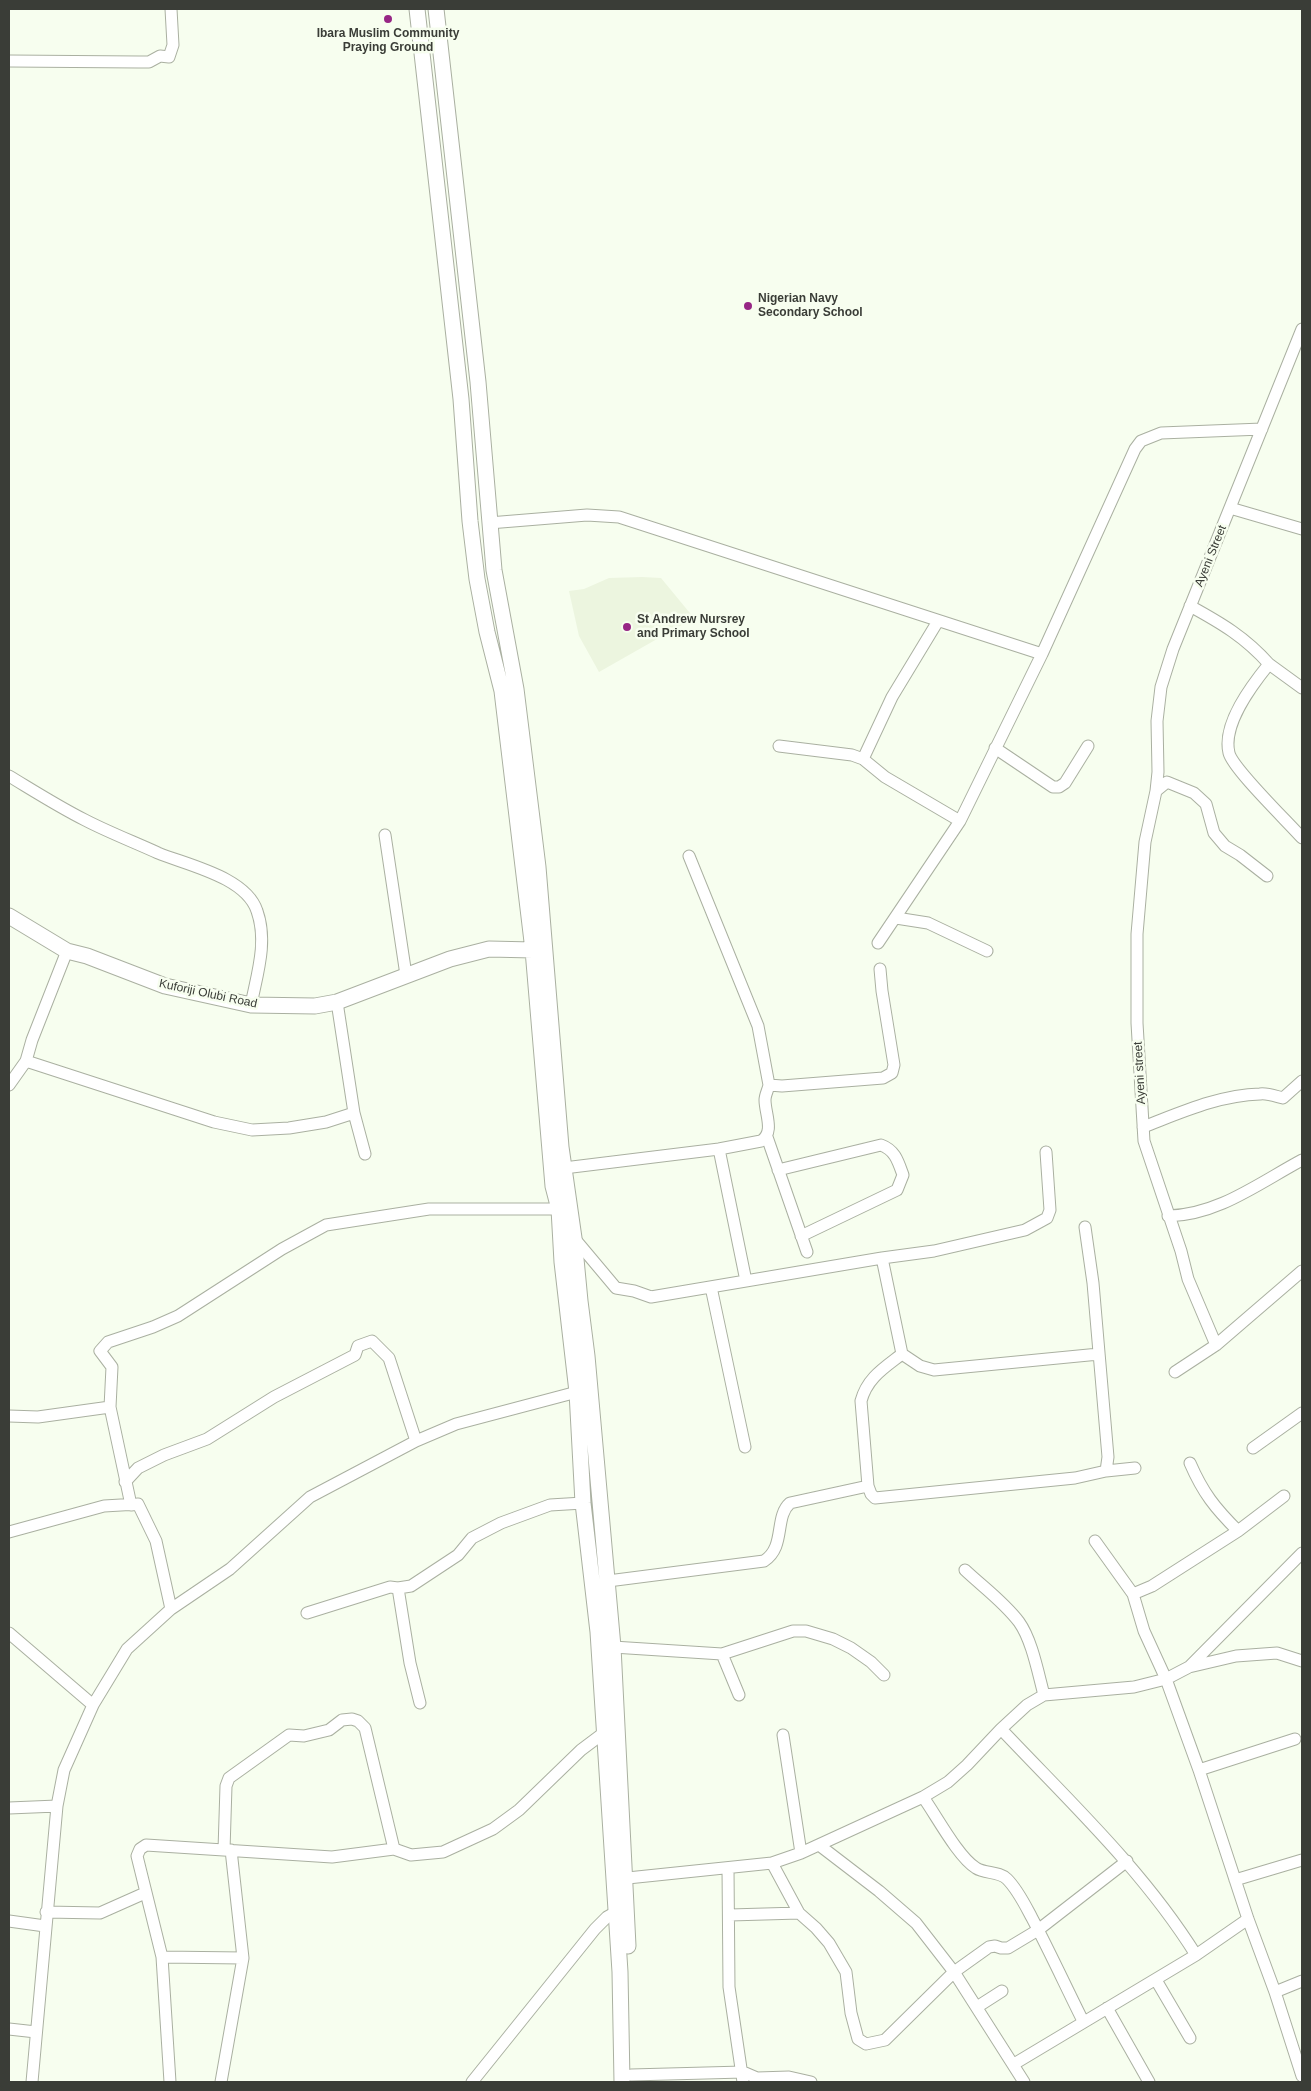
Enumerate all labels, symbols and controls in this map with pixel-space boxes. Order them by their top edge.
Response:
marker: Ibara Muslim Community Praying Ground [382,13,394,25]
place label: Ibara Muslim Community Praying Ground [317,27,459,55]
place label: Nigerian Navy Secondary School [758,292,863,320]
marker: Nigerian Navy Secondary School [742,300,754,312]
street label: Ayeni Street [1192,523,1230,589]
place label: St Andrew Nursrey and Primary School [637,613,750,641]
marker: St Andrew Nursrey and Primary School [621,621,633,633]
street label: Kuforiji Olubi Road [158,977,258,1011]
street label: Ayeni street [1131,1041,1149,1105]

